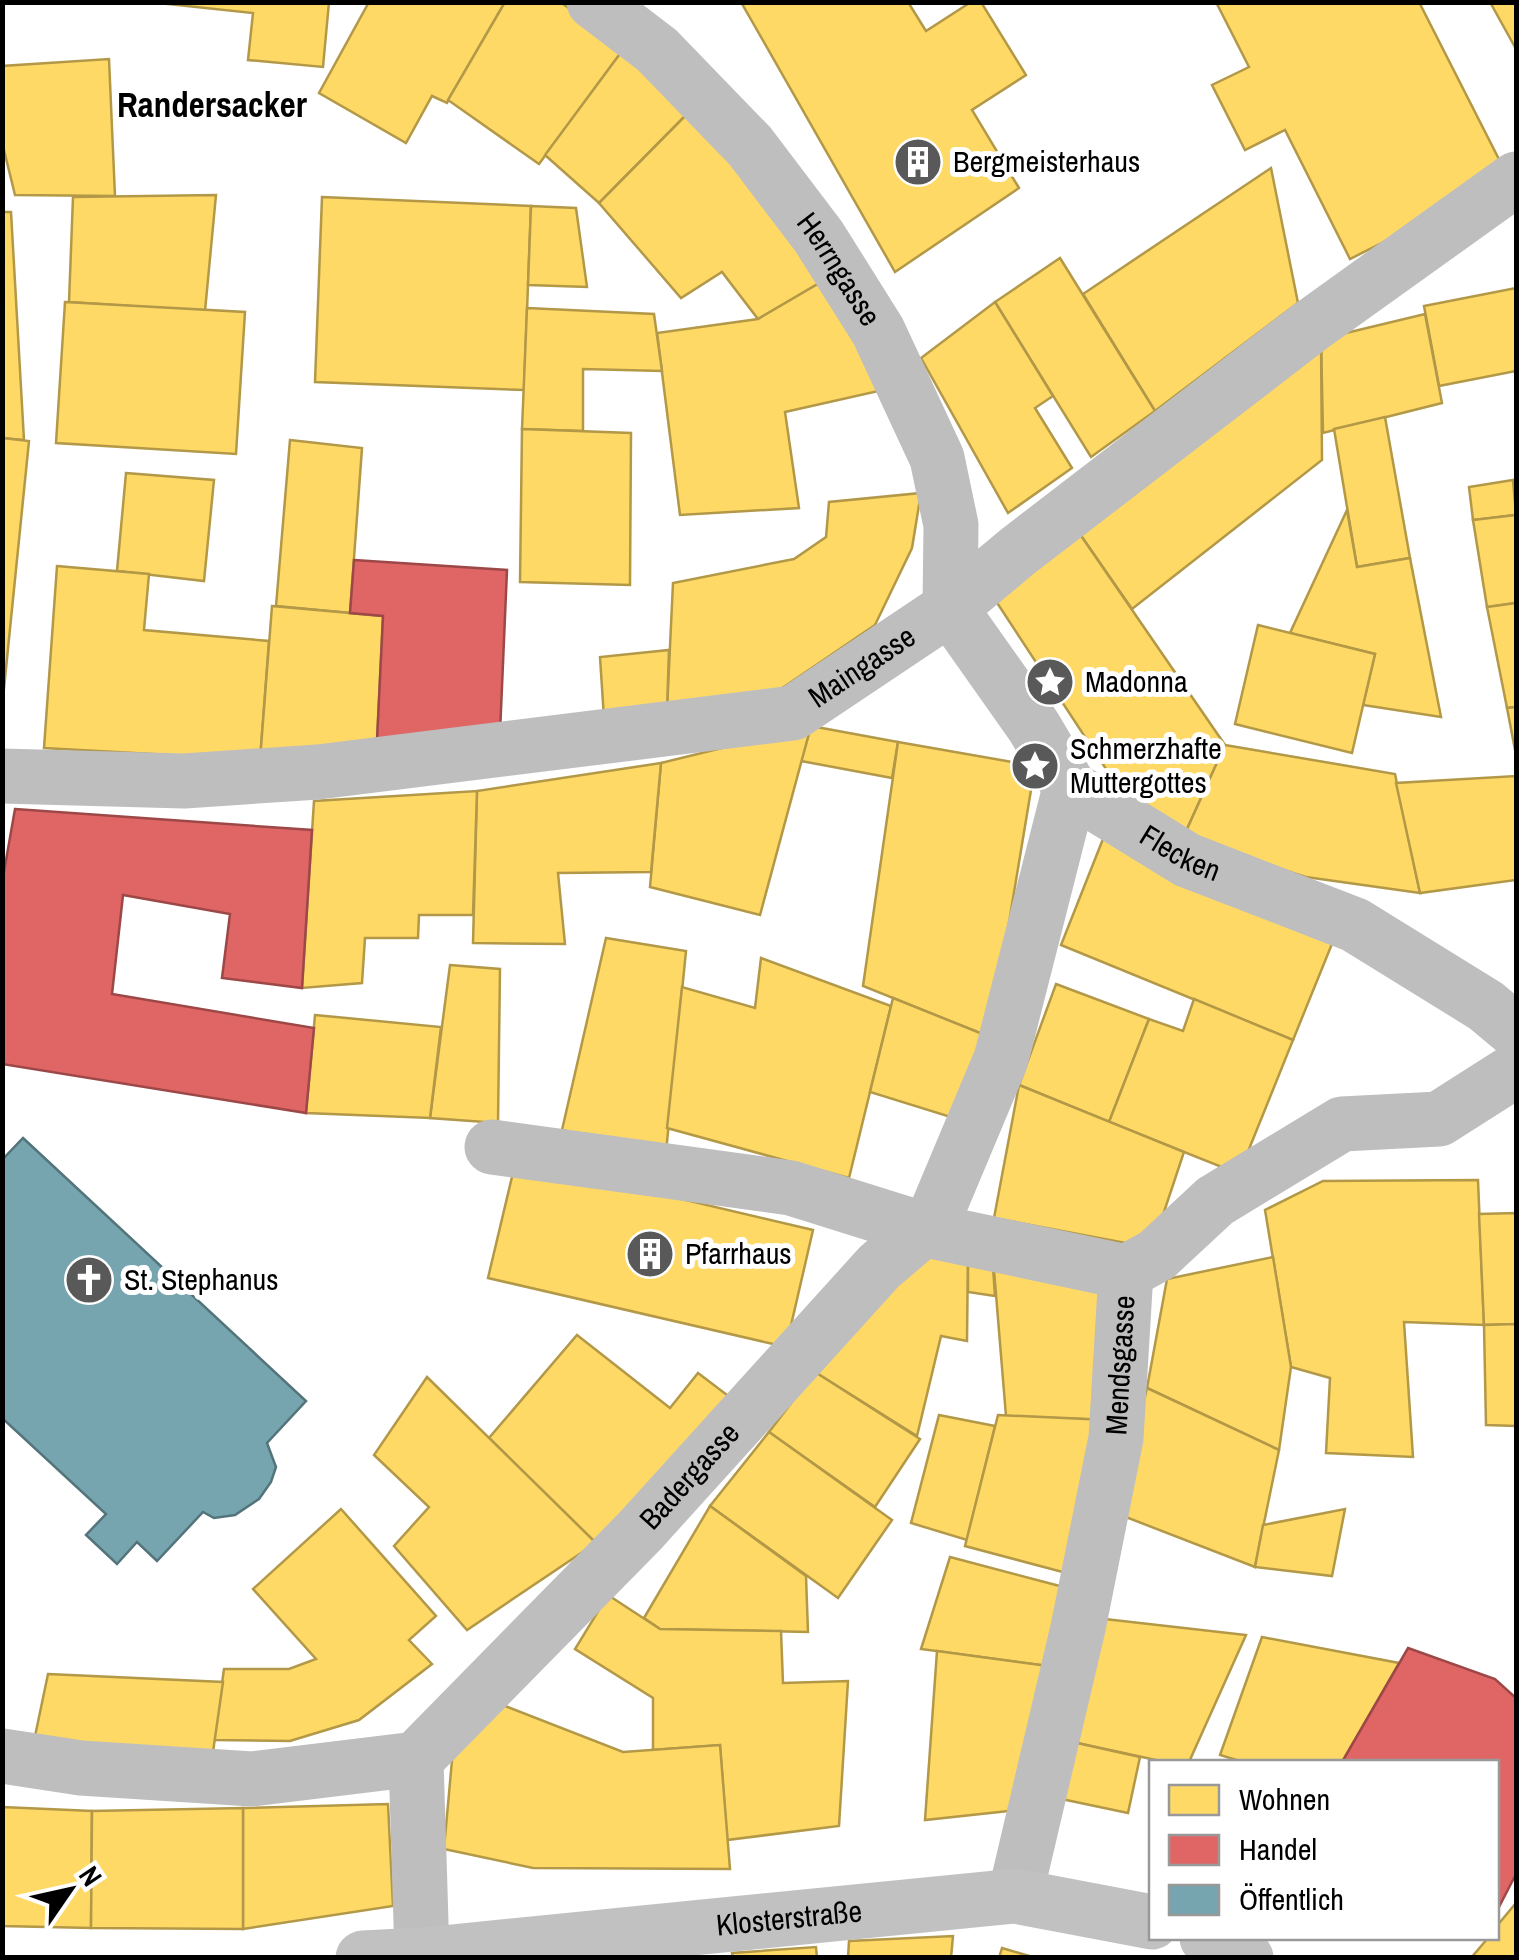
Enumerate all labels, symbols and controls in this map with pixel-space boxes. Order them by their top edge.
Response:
district label: Randersacker [117,81,308,128]
building icon: Bergmeisterhaus [892,136,944,188]
place label: Bergmeisterhaus [953,141,1140,181]
street label: Herrngasse [788,204,891,333]
street label: Maingasse [800,616,923,716]
place icon: Madonna [1024,656,1076,708]
place label: Madonna [1085,661,1188,701]
place label: Schmerzhafte Muttergottes [1070,728,1222,802]
place icon: Schmerzhafte Muttergottes [1009,740,1061,792]
street label: Flecken [1133,815,1226,890]
building icon: Pfarrhaus [624,1228,676,1280]
place label: Pfarrhaus [685,1233,792,1273]
church icon: St. Stephanus [63,1254,115,1306]
place label: St. Stephanus [124,1259,279,1299]
street label: Mendsgasse [1095,1294,1144,1436]
street label: Badergasse [630,1413,748,1538]
legend [1149,1760,1499,1940]
text: Wohnen [1239,1779,1330,1819]
text: Handel [1239,1829,1317,1869]
north arrow [20,1840,120,1940]
text: N [70,1859,111,1894]
text: Öffentlich [1239,1879,1344,1919]
street label: Klosterstraße [714,1890,864,1945]

